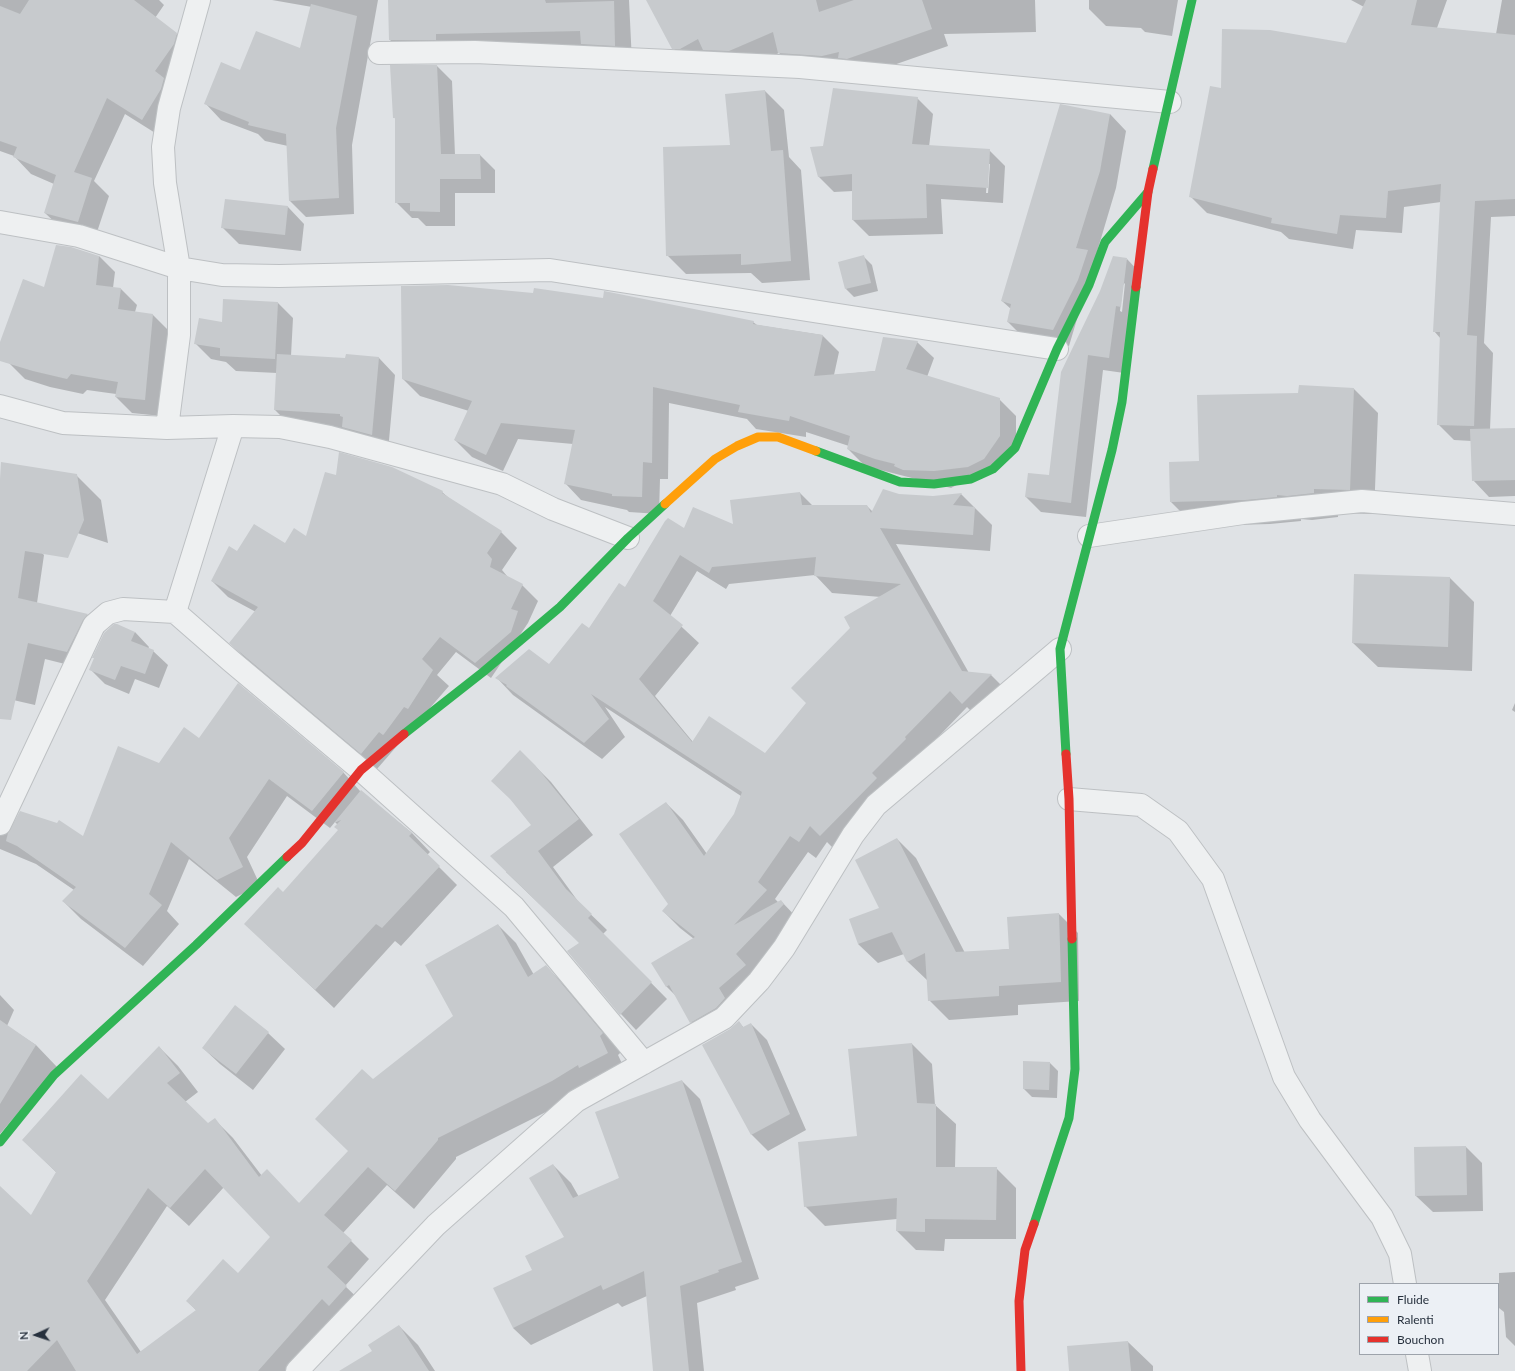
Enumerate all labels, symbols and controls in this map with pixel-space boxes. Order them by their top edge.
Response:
legend [1359,1283,1499,1355]
text: Fluide [1397,1292,1429,1307]
text: Ralenti [1397,1312,1434,1327]
north arrow [16,1315,56,1355]
text: N [17,1331,30,1340]
text: Bouchon [1397,1332,1444,1347]

